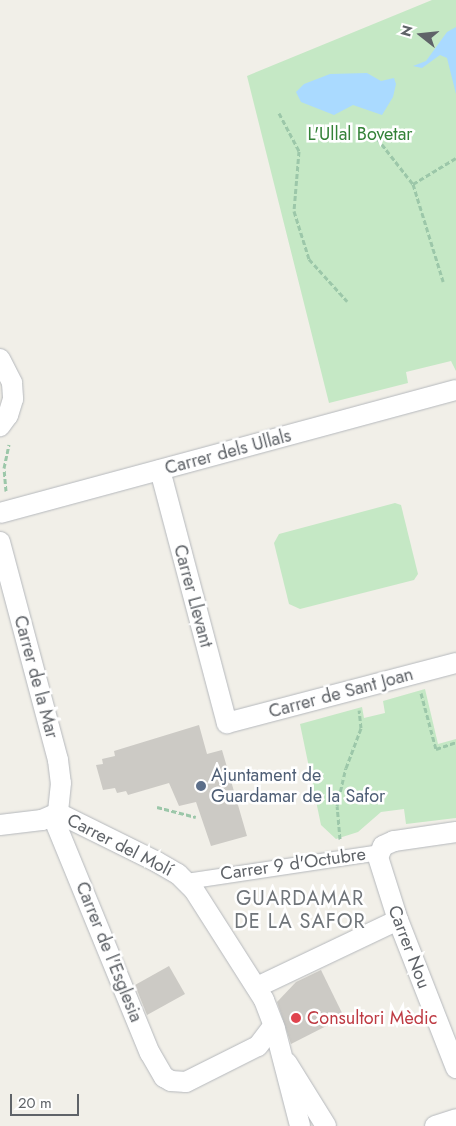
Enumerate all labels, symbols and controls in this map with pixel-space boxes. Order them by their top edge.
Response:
north arrow [396,10,446,60]
text: N [395,23,418,39]
park label: L'Ullal Bovetar [307,123,413,145]
street label: Carrer dels Ullals [162,425,294,479]
street label: Carrer Llevant [169,542,217,650]
street label: Carrer de la Mar [9,613,63,741]
street label: Carrer de Sant Joan [266,663,416,723]
place label: Ajuntament de Guardamar de la Safor [211,765,385,808]
marker: Ajuntament de Guardamar de la Safor [195,780,207,792]
street label: Carrer del Molí [63,809,177,881]
street label: Carrer 9 d'Octubre [219,843,367,885]
street label: Carrer de l'Esglesia [71,879,147,1025]
district label: GUARDAMAR DE LA SAFOR [233,887,367,934]
street label: Carrer Nou [383,902,435,992]
place label: Consultori Mèdic [307,1007,437,1029]
marker: Consultori Mèdic [289,1011,303,1025]
scale bar [12,1084,81,1116]
text: 20 m [18,1092,52,1114]

